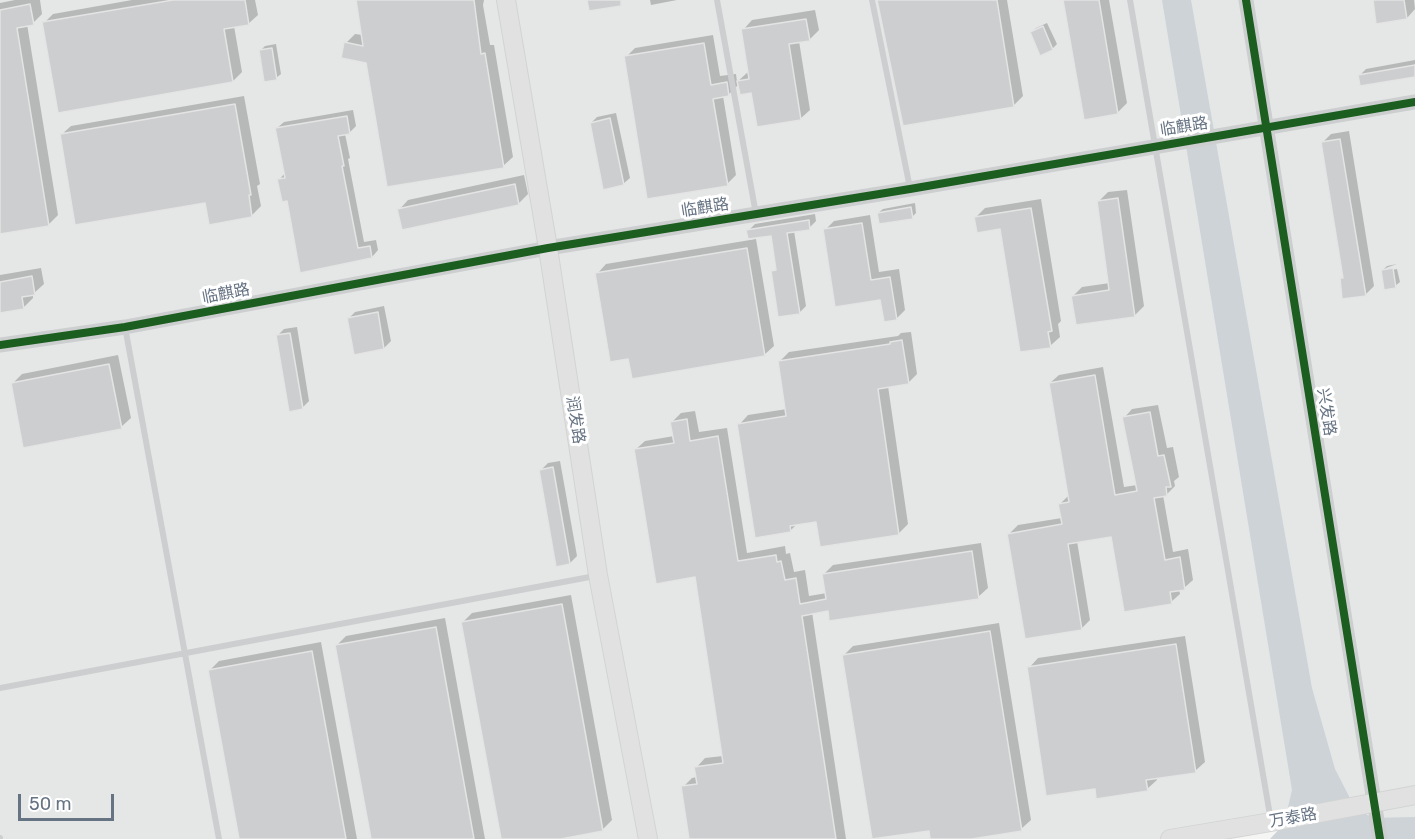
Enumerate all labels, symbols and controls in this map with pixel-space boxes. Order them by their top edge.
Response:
street label: 临麒路 [1159,114,1209,140]
street label: 临麒路 [680,195,730,221]
street label: 临麒路 [201,280,251,308]
street label: 兴发路 [1313,387,1339,437]
street label: 润发路 [562,395,588,445]
scale bar [21,782,117,820]
text: 50 m [29,793,72,815]
street label: 万泰路 [1268,804,1318,832]

